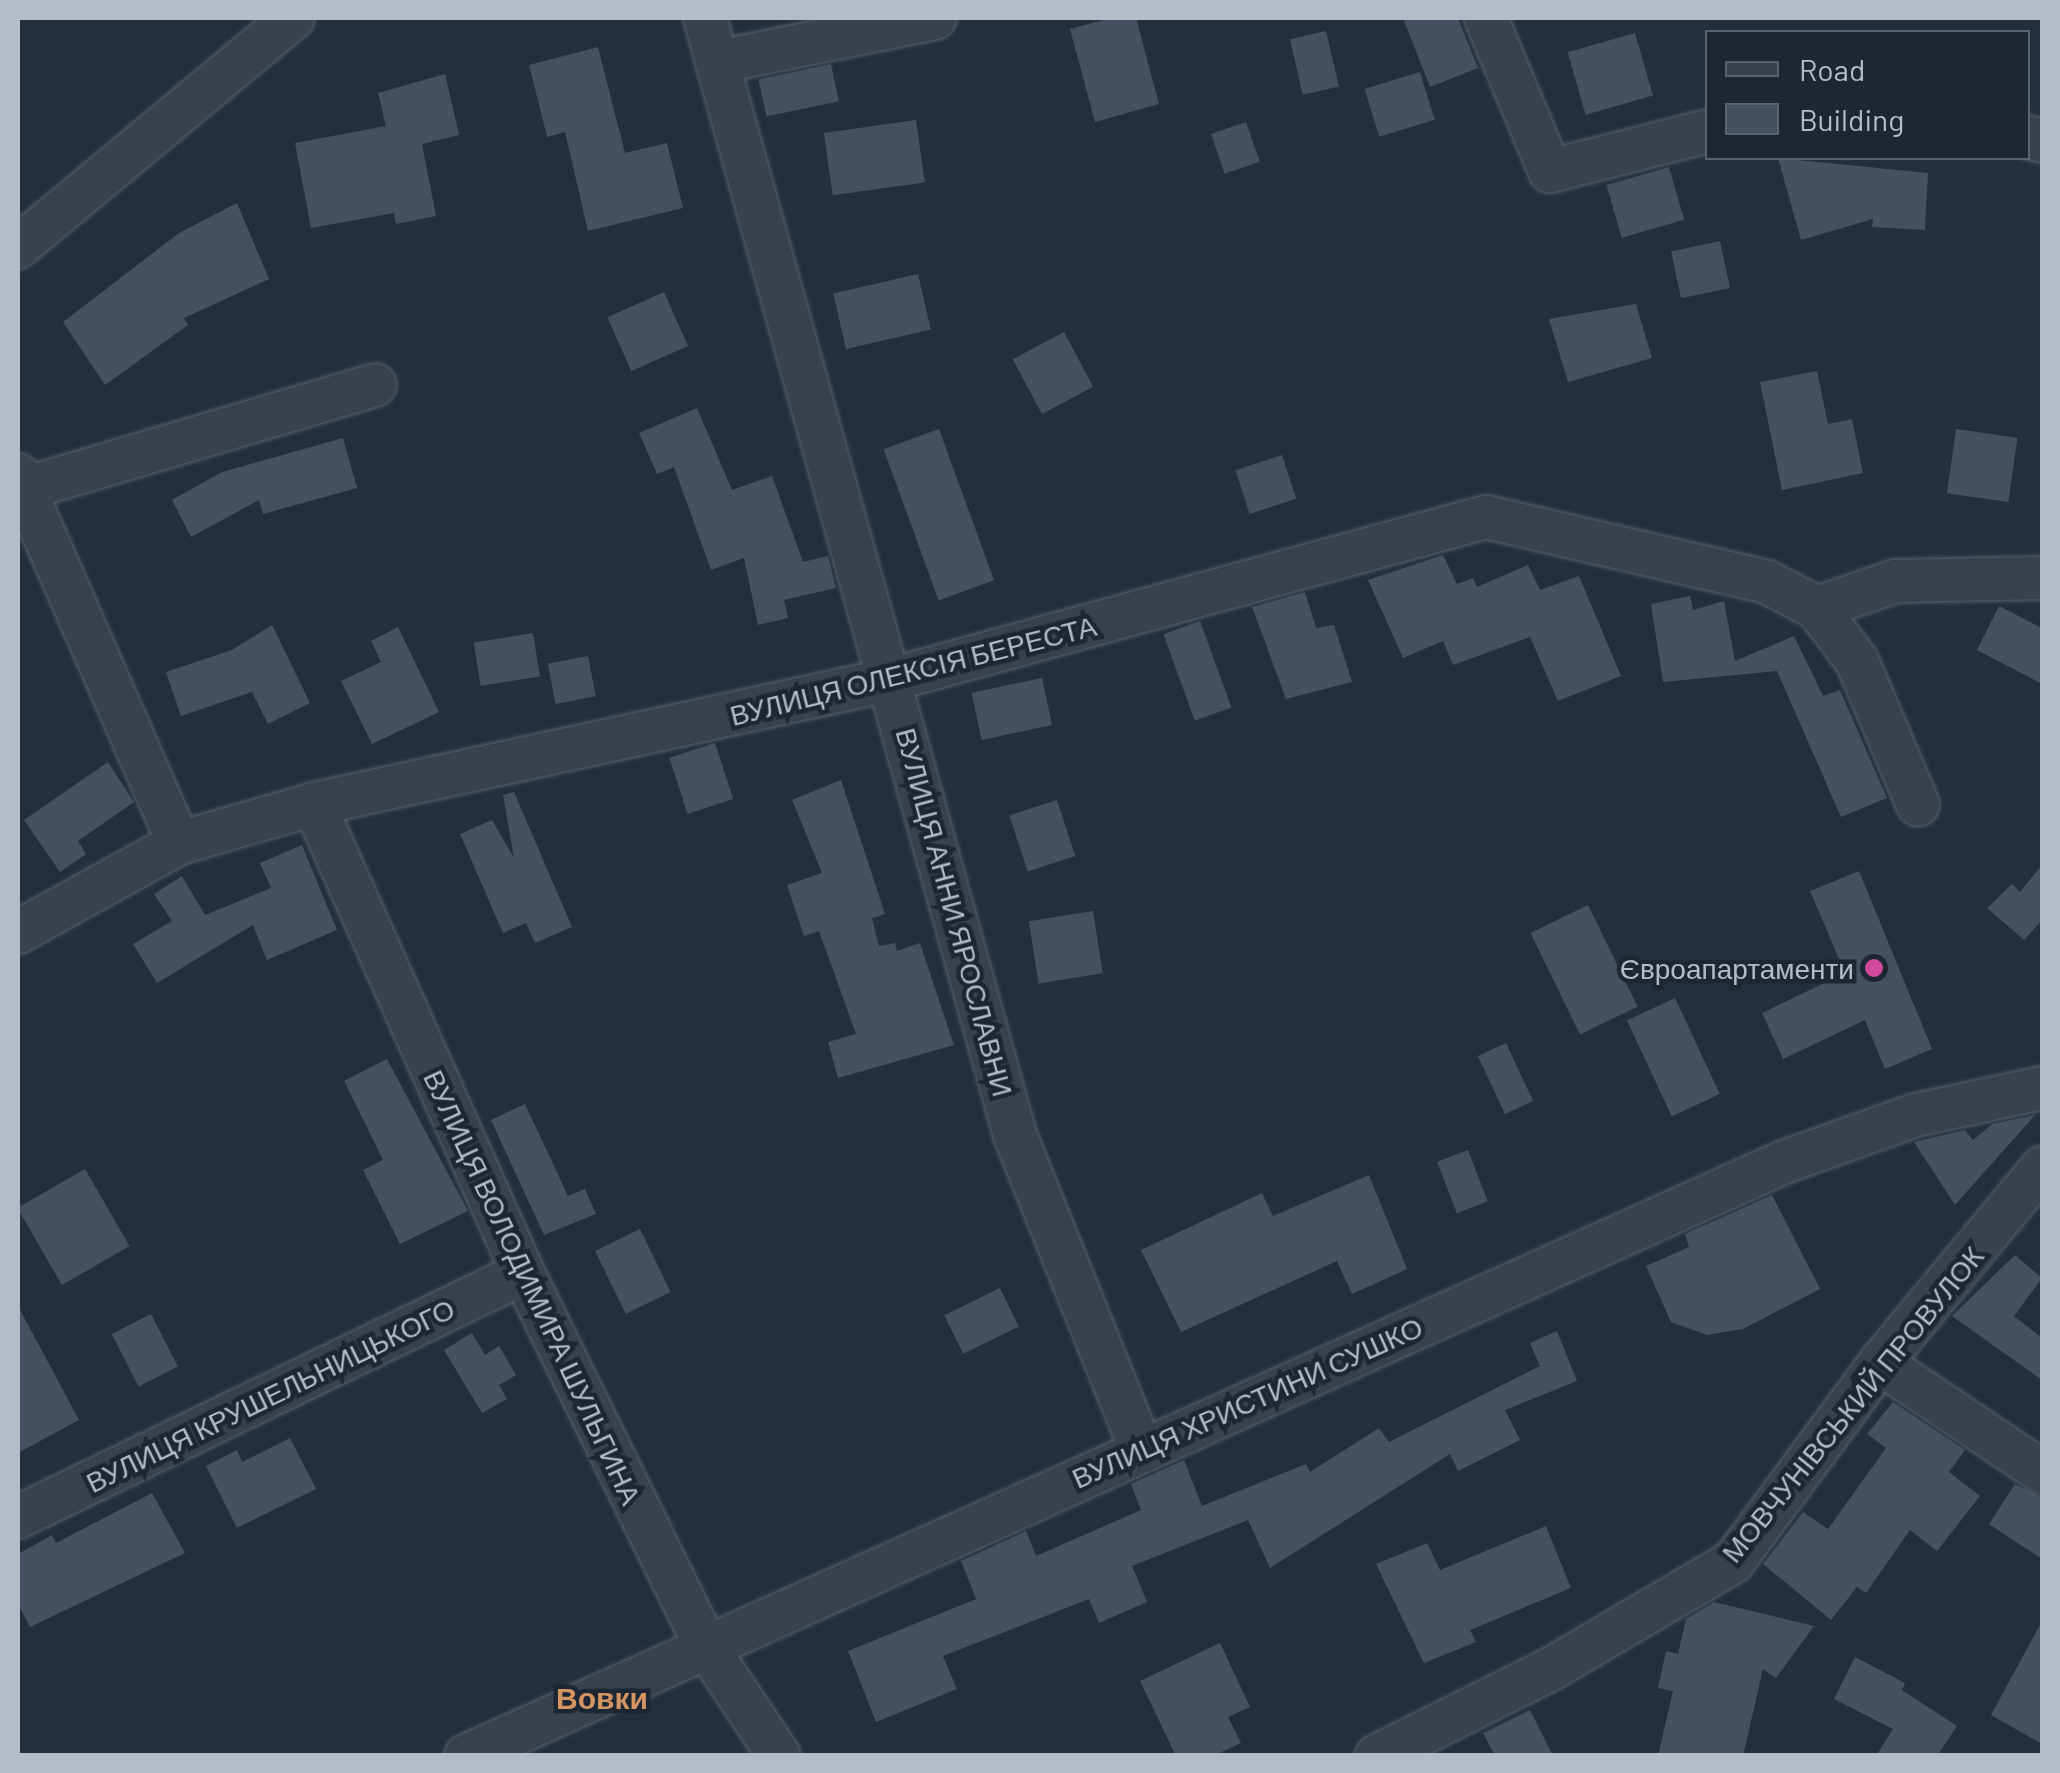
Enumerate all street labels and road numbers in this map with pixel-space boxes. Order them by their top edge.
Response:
street label: ВУЛИЦЯ ОЛЕКСІЯ БЕРЕСТА [726,608,1100,732]
street label: ВУЛИЦЯ АННИ ЯРОСЛАВНИ [890,724,1020,1100]
street label: ВУЛИЦЯ ВОЛОДИМИРА ШУЛЬГИНА [417,1064,649,1510]
street label: МОВЧУНІВСЬКИЙ ПРОВУЛОК [1714,1239,1990,1569]
street label: ВУЛИЦЯ КРУШЕЛЬНИЦЬКОГО [80,1291,460,1499]
street label: ВУЛИЦЯ ХРИСТИНИ СУШКО [1067,1309,1427,1495]

